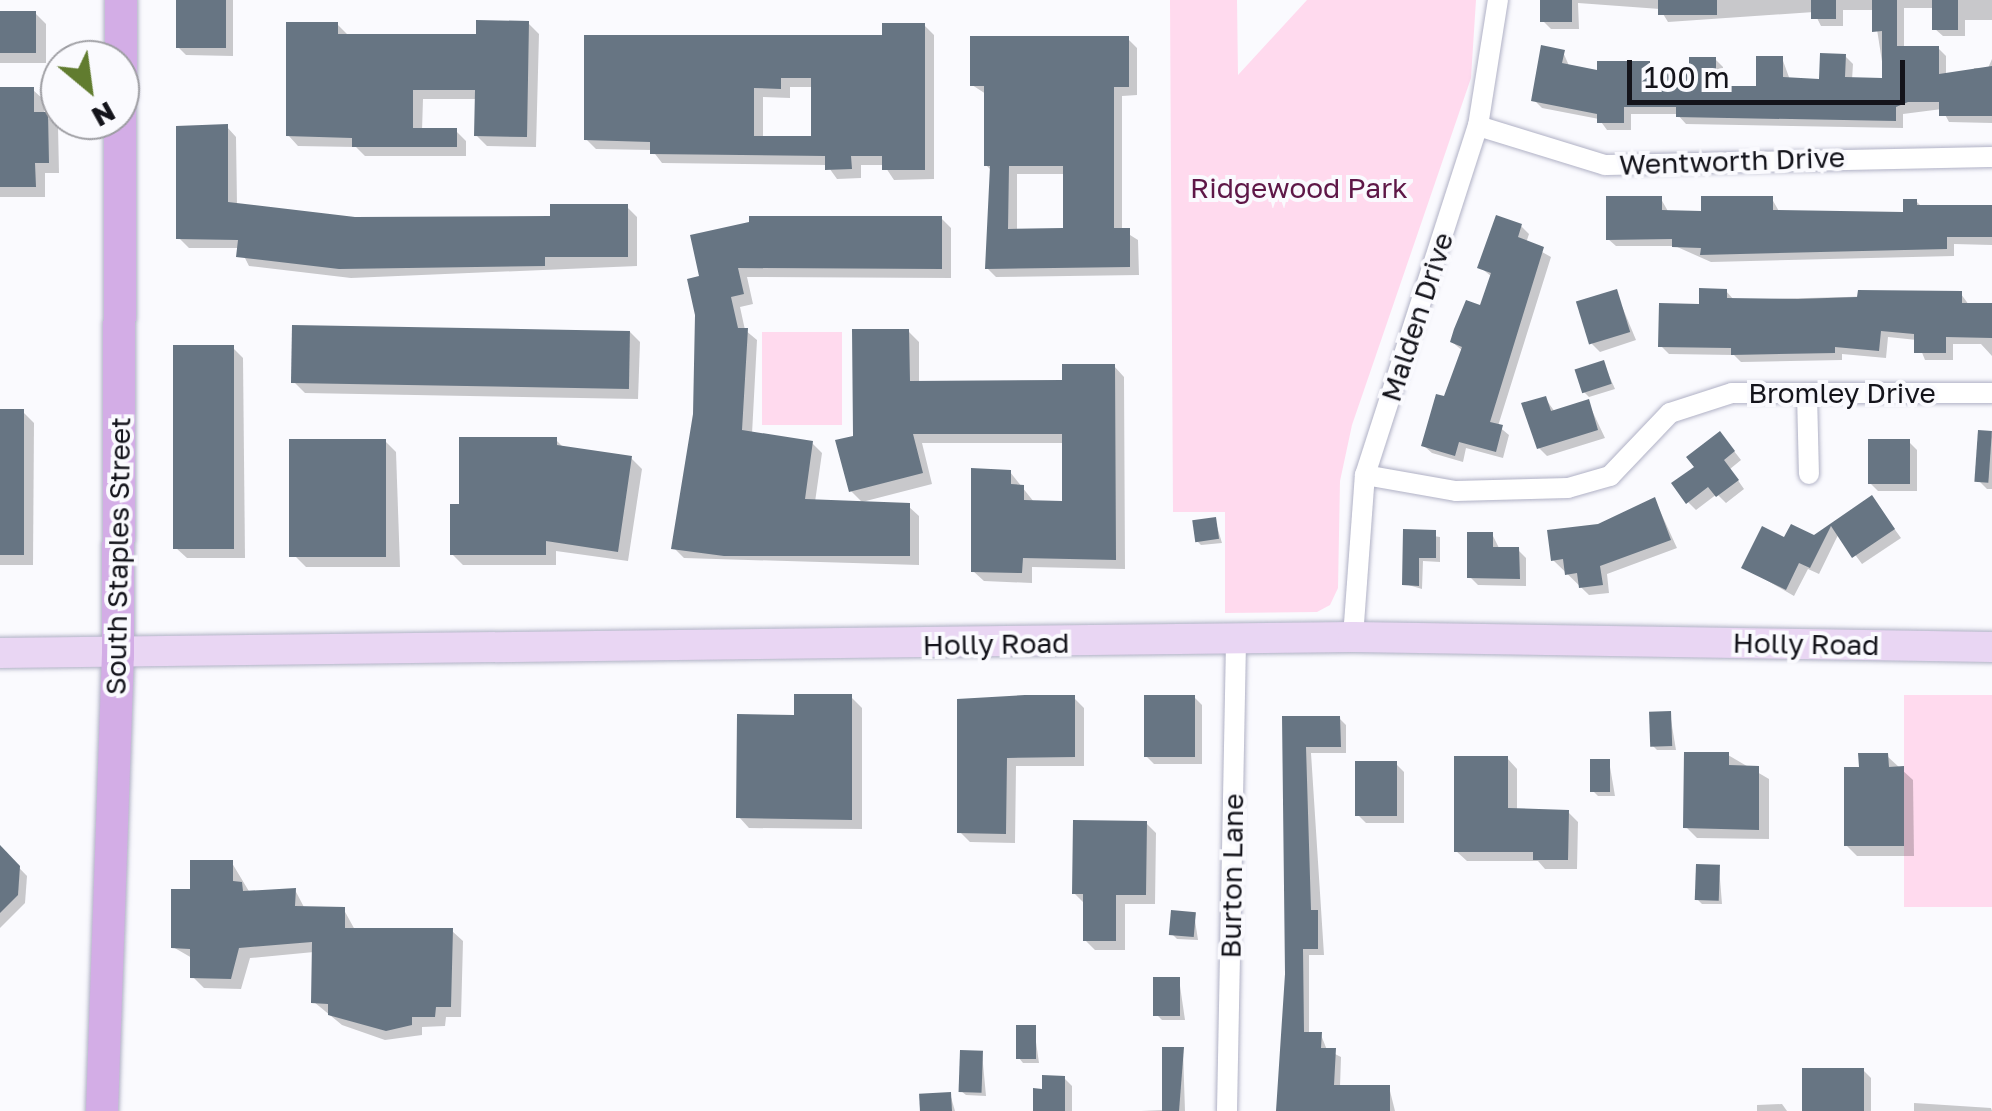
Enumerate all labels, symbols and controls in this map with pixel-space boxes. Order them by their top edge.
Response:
north arrow [40,40,140,140]
scale bar [1632,40,1910,102]
text: 100 m [1644,59,1730,95]
text: N [87,95,121,135]
street label: Wentworth Drive [1619,140,1845,182]
park label: Ridgewood Park [1190,171,1408,205]
street label: Malden Drive [1374,228,1460,406]
street label: Bromley Drive [1748,376,1936,410]
street label: South Staples Street [99,417,137,695]
street label: Holly Road [922,626,1070,662]
street label: Holly Road [1732,626,1880,662]
street label: Burton Lane [1214,793,1250,959]

